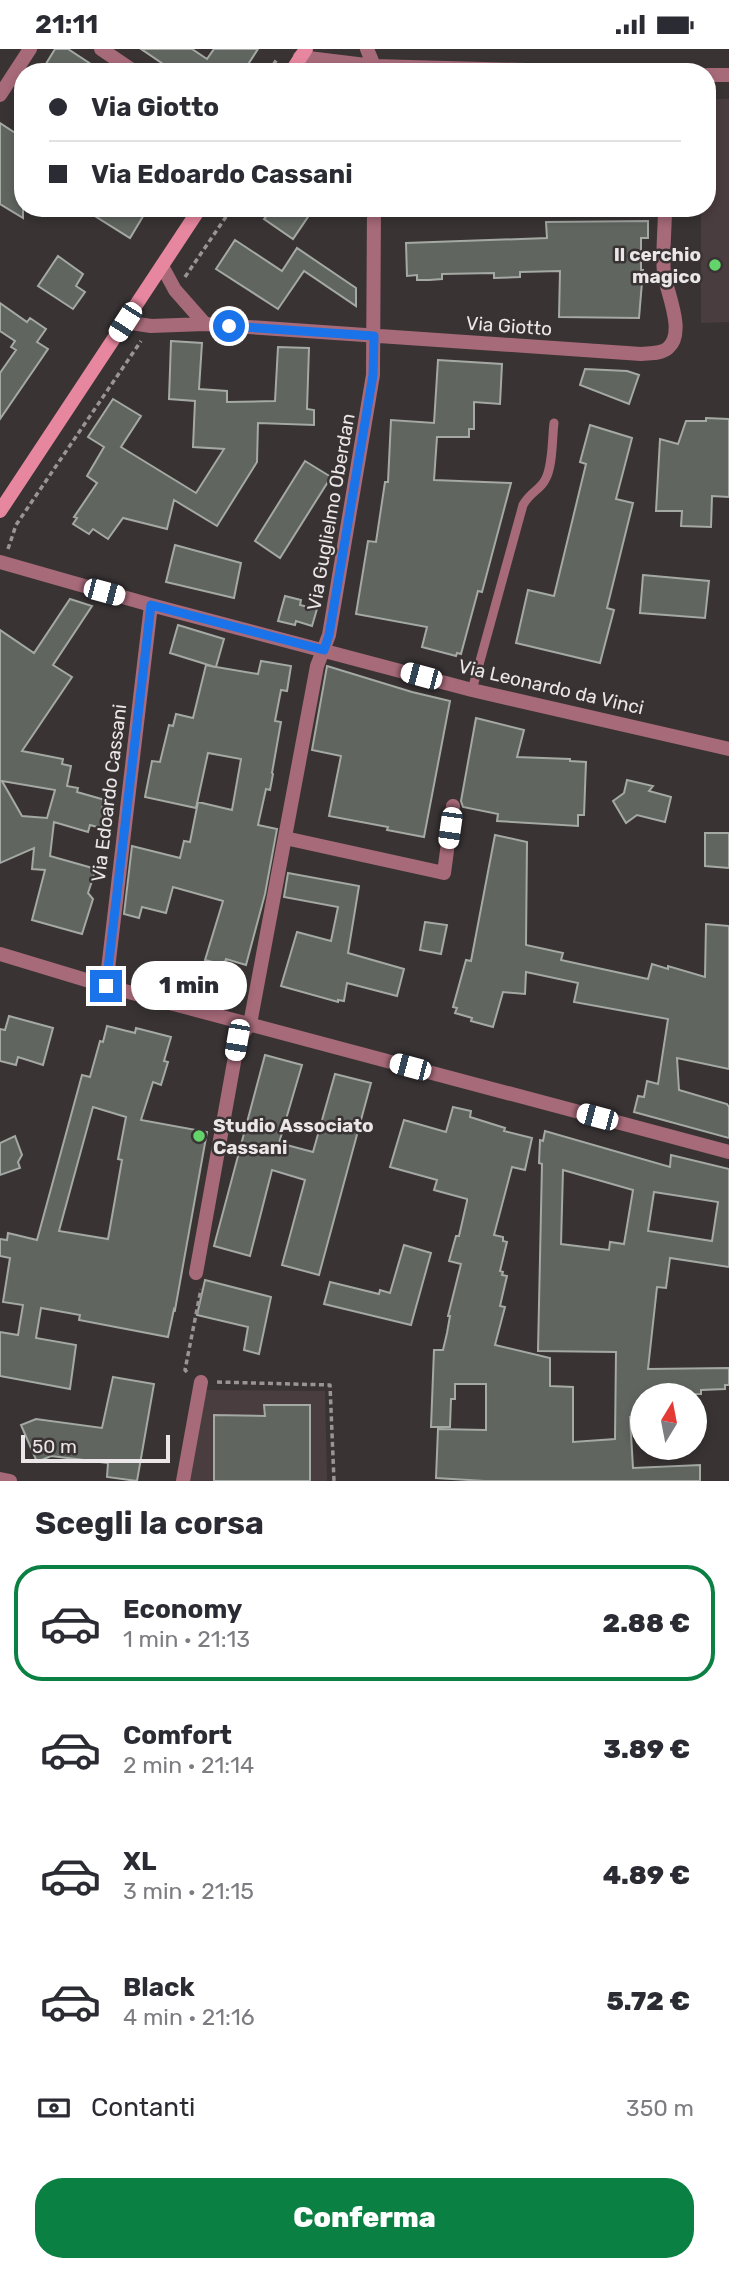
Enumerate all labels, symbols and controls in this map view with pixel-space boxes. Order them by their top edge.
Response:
text: 21:11 [35,9,98,40]
text: Via Giotto [91,92,219,123]
text: Via Edoardo Cassani [91,159,353,190]
place label: Il cerchio magico [614,243,701,288]
marker: Il cerchio magico [707,257,723,273]
car [105,299,146,345]
route start [213,310,245,342]
street label: Via Giotto [465,312,553,340]
street label: Via Guglielmo Oberdan [302,412,360,612]
car [81,576,128,608]
street label: Via Leonardo da Vinci [456,654,646,720]
car [398,660,445,692]
street label: Via Edoardo Cassani [87,703,131,883]
car [437,806,464,850]
callout: 1 min [130,961,246,1011]
route end [90,970,122,1002]
text: 1 min [159,971,219,999]
car [224,1017,251,1063]
car [387,1051,434,1083]
car [574,1101,621,1133]
place label: Studio Associato Cassani [213,1114,374,1159]
marker: Studio Associato Cassani [191,1128,207,1144]
north arrow [630,1383,707,1459]
map controls [630,1383,707,1460]
scale bar [21,1432,170,1464]
text: 50 m [32,1435,77,1458]
text: Scegli la corsa [35,1504,264,1542]
icon: car [39,1592,102,1655]
text: Economy [123,1594,242,1625]
text: 2.88 € [603,1608,690,1639]
text: 1 min · 21:13 [123,1625,250,1653]
icon: car [39,1718,102,1781]
text: Comfort [123,1720,232,1751]
text: 3.89 € [603,1734,690,1765]
text: 2 min · 21:14 [123,1751,254,1779]
icon: car [39,1844,102,1907]
text: XL [123,1846,156,1877]
text: 4.89 € [603,1860,690,1891]
text: 3 min · 21:15 [123,1877,254,1905]
icon: car [39,1970,102,2033]
text: Black [123,1972,195,2003]
text: 5.72 € [607,1986,690,2017]
text: 4 min · 21:16 [123,2003,255,2031]
icon: cash [35,2089,73,2127]
text: Contanti [91,2092,195,2123]
text: 350 m [626,2094,694,2122]
button: Conferma [35,2178,694,2258]

